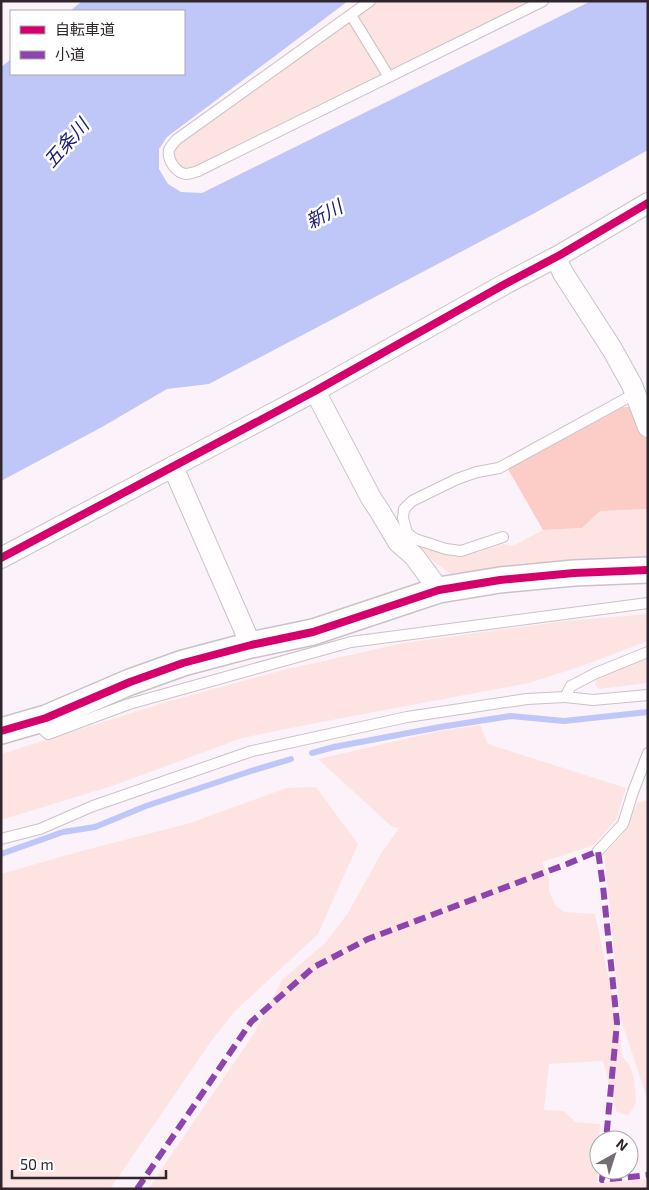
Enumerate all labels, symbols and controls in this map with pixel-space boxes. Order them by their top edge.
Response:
legend [10,10,185,75]
text: 自転車道 [55,20,115,38]
text: 小道 [55,45,85,63]
water label: 五条川 [38,112,94,172]
water label: 新川 [302,194,348,233]
north arrow [589,1130,639,1180]
text: N [613,1135,632,1154]
scale bar [12,1148,166,1180]
text: 50 m [20,1155,54,1173]

